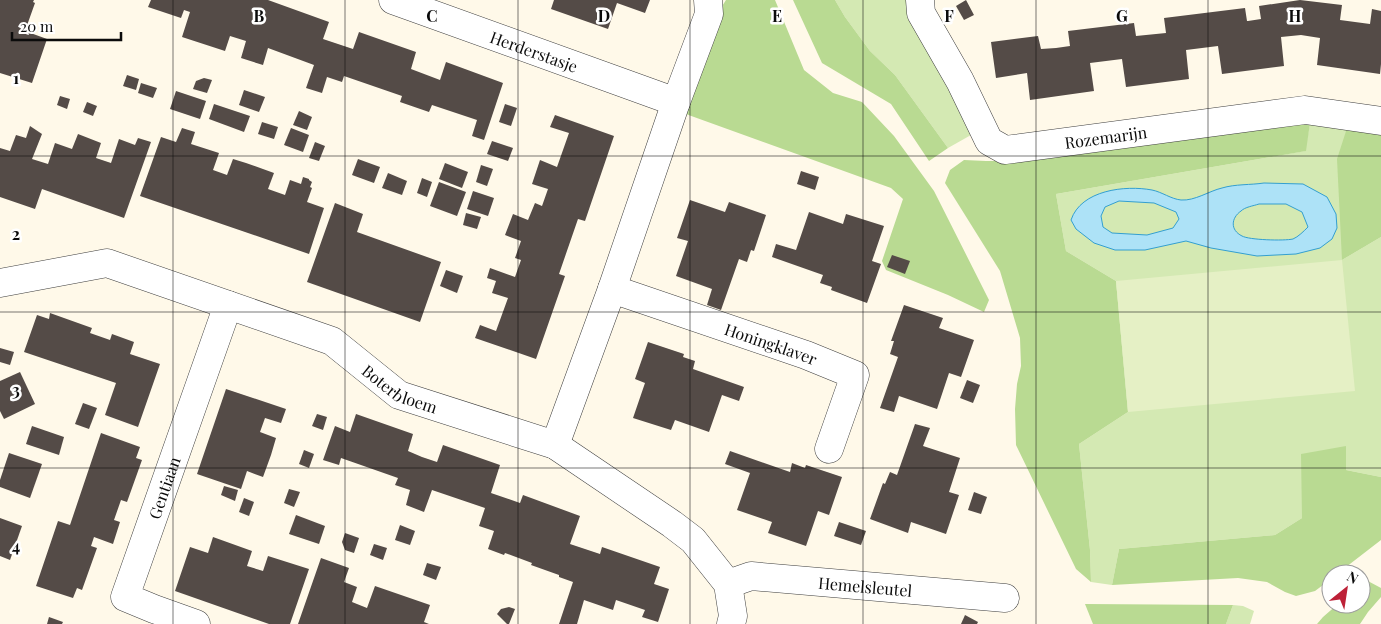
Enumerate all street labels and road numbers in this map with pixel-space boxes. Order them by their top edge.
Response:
street label: Herderstasje [487,25,581,76]
street label: Rozemarijn [1063,121,1149,152]
street label: Honingklaver [722,318,820,369]
street label: Boterbloem [358,359,440,417]
street label: Gentiaan [143,453,184,522]
street label: Hemelsleutel [817,571,913,600]

